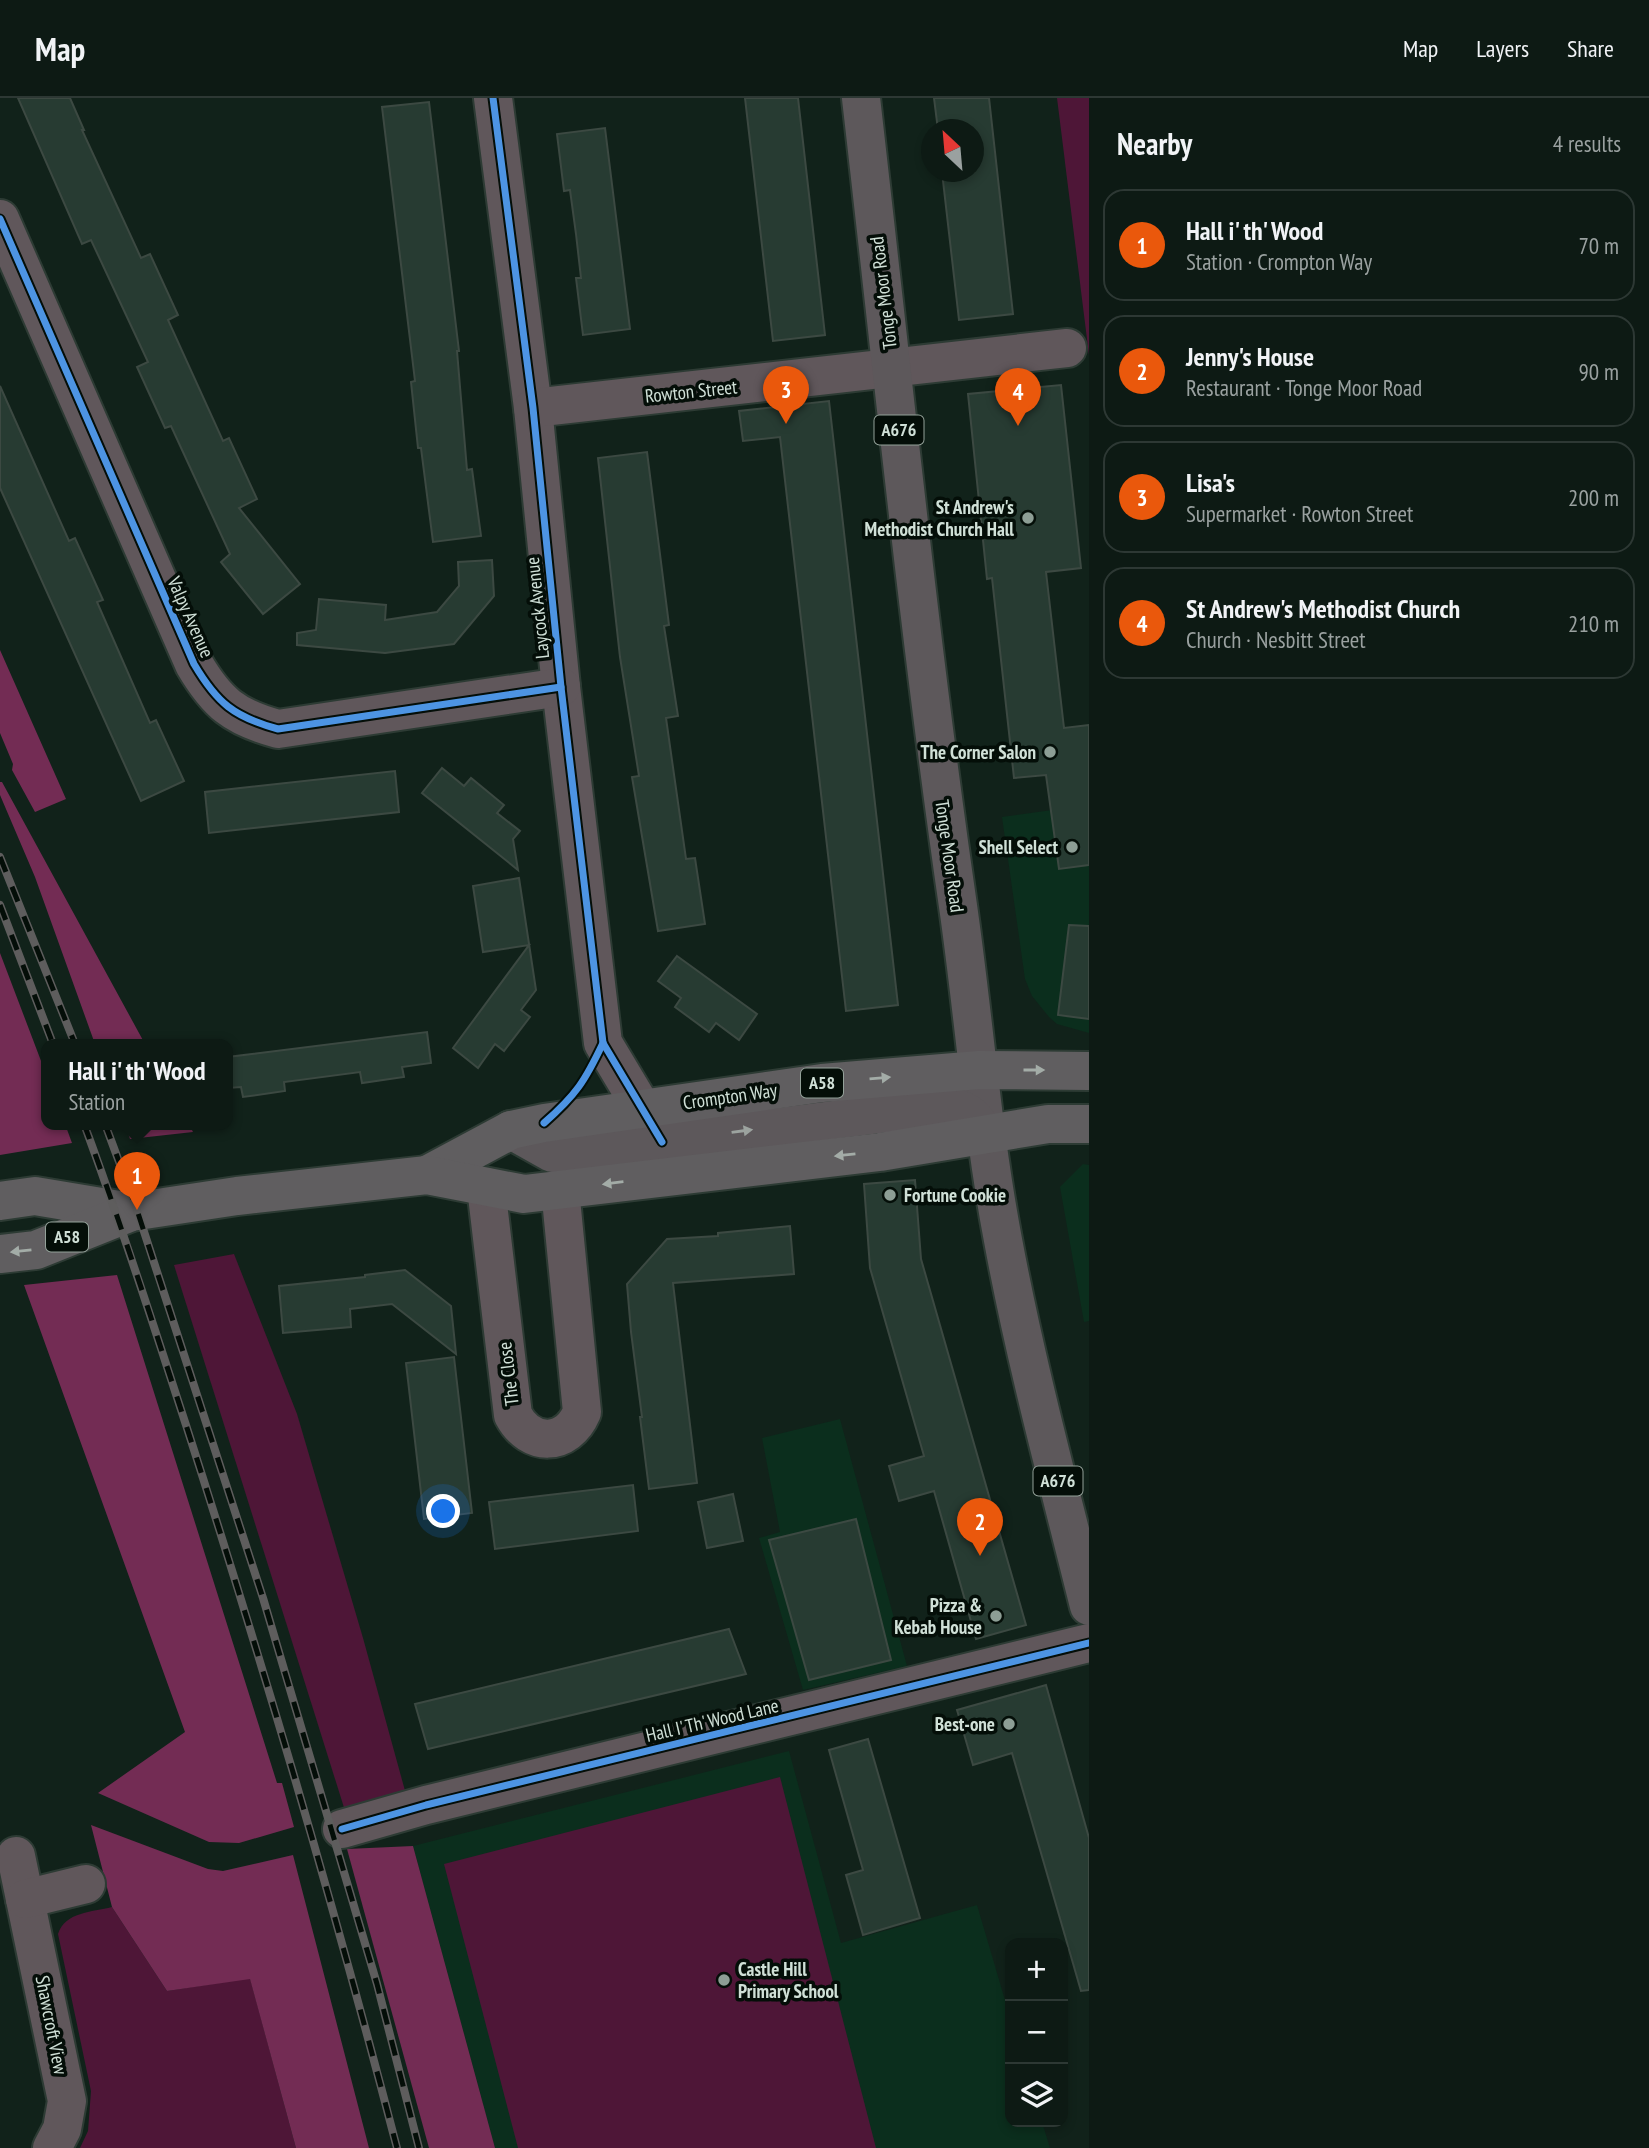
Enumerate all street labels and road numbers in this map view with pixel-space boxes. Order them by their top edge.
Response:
street label: Tonge Moor Road [864,235,902,351]
street label: Rowton Street [644,374,739,408]
road number: A676 [874,416,923,444]
street label: Laycock Avenue [520,556,554,660]
street label: Valpy Avenue [162,572,220,661]
street label: Tonge Moor Road [930,798,970,914]
road number: A58 [801,1068,843,1098]
street label: Crompton Way [681,1077,779,1114]
road number: A58 [46,1222,88,1252]
street label: The Close [492,1340,524,1407]
road number: A676 [1034,1466,1082,1496]
street label: Hall I' Th' Wood Lane [643,1693,781,1747]
street label: Shawcroft View [31,1973,74,2077]

